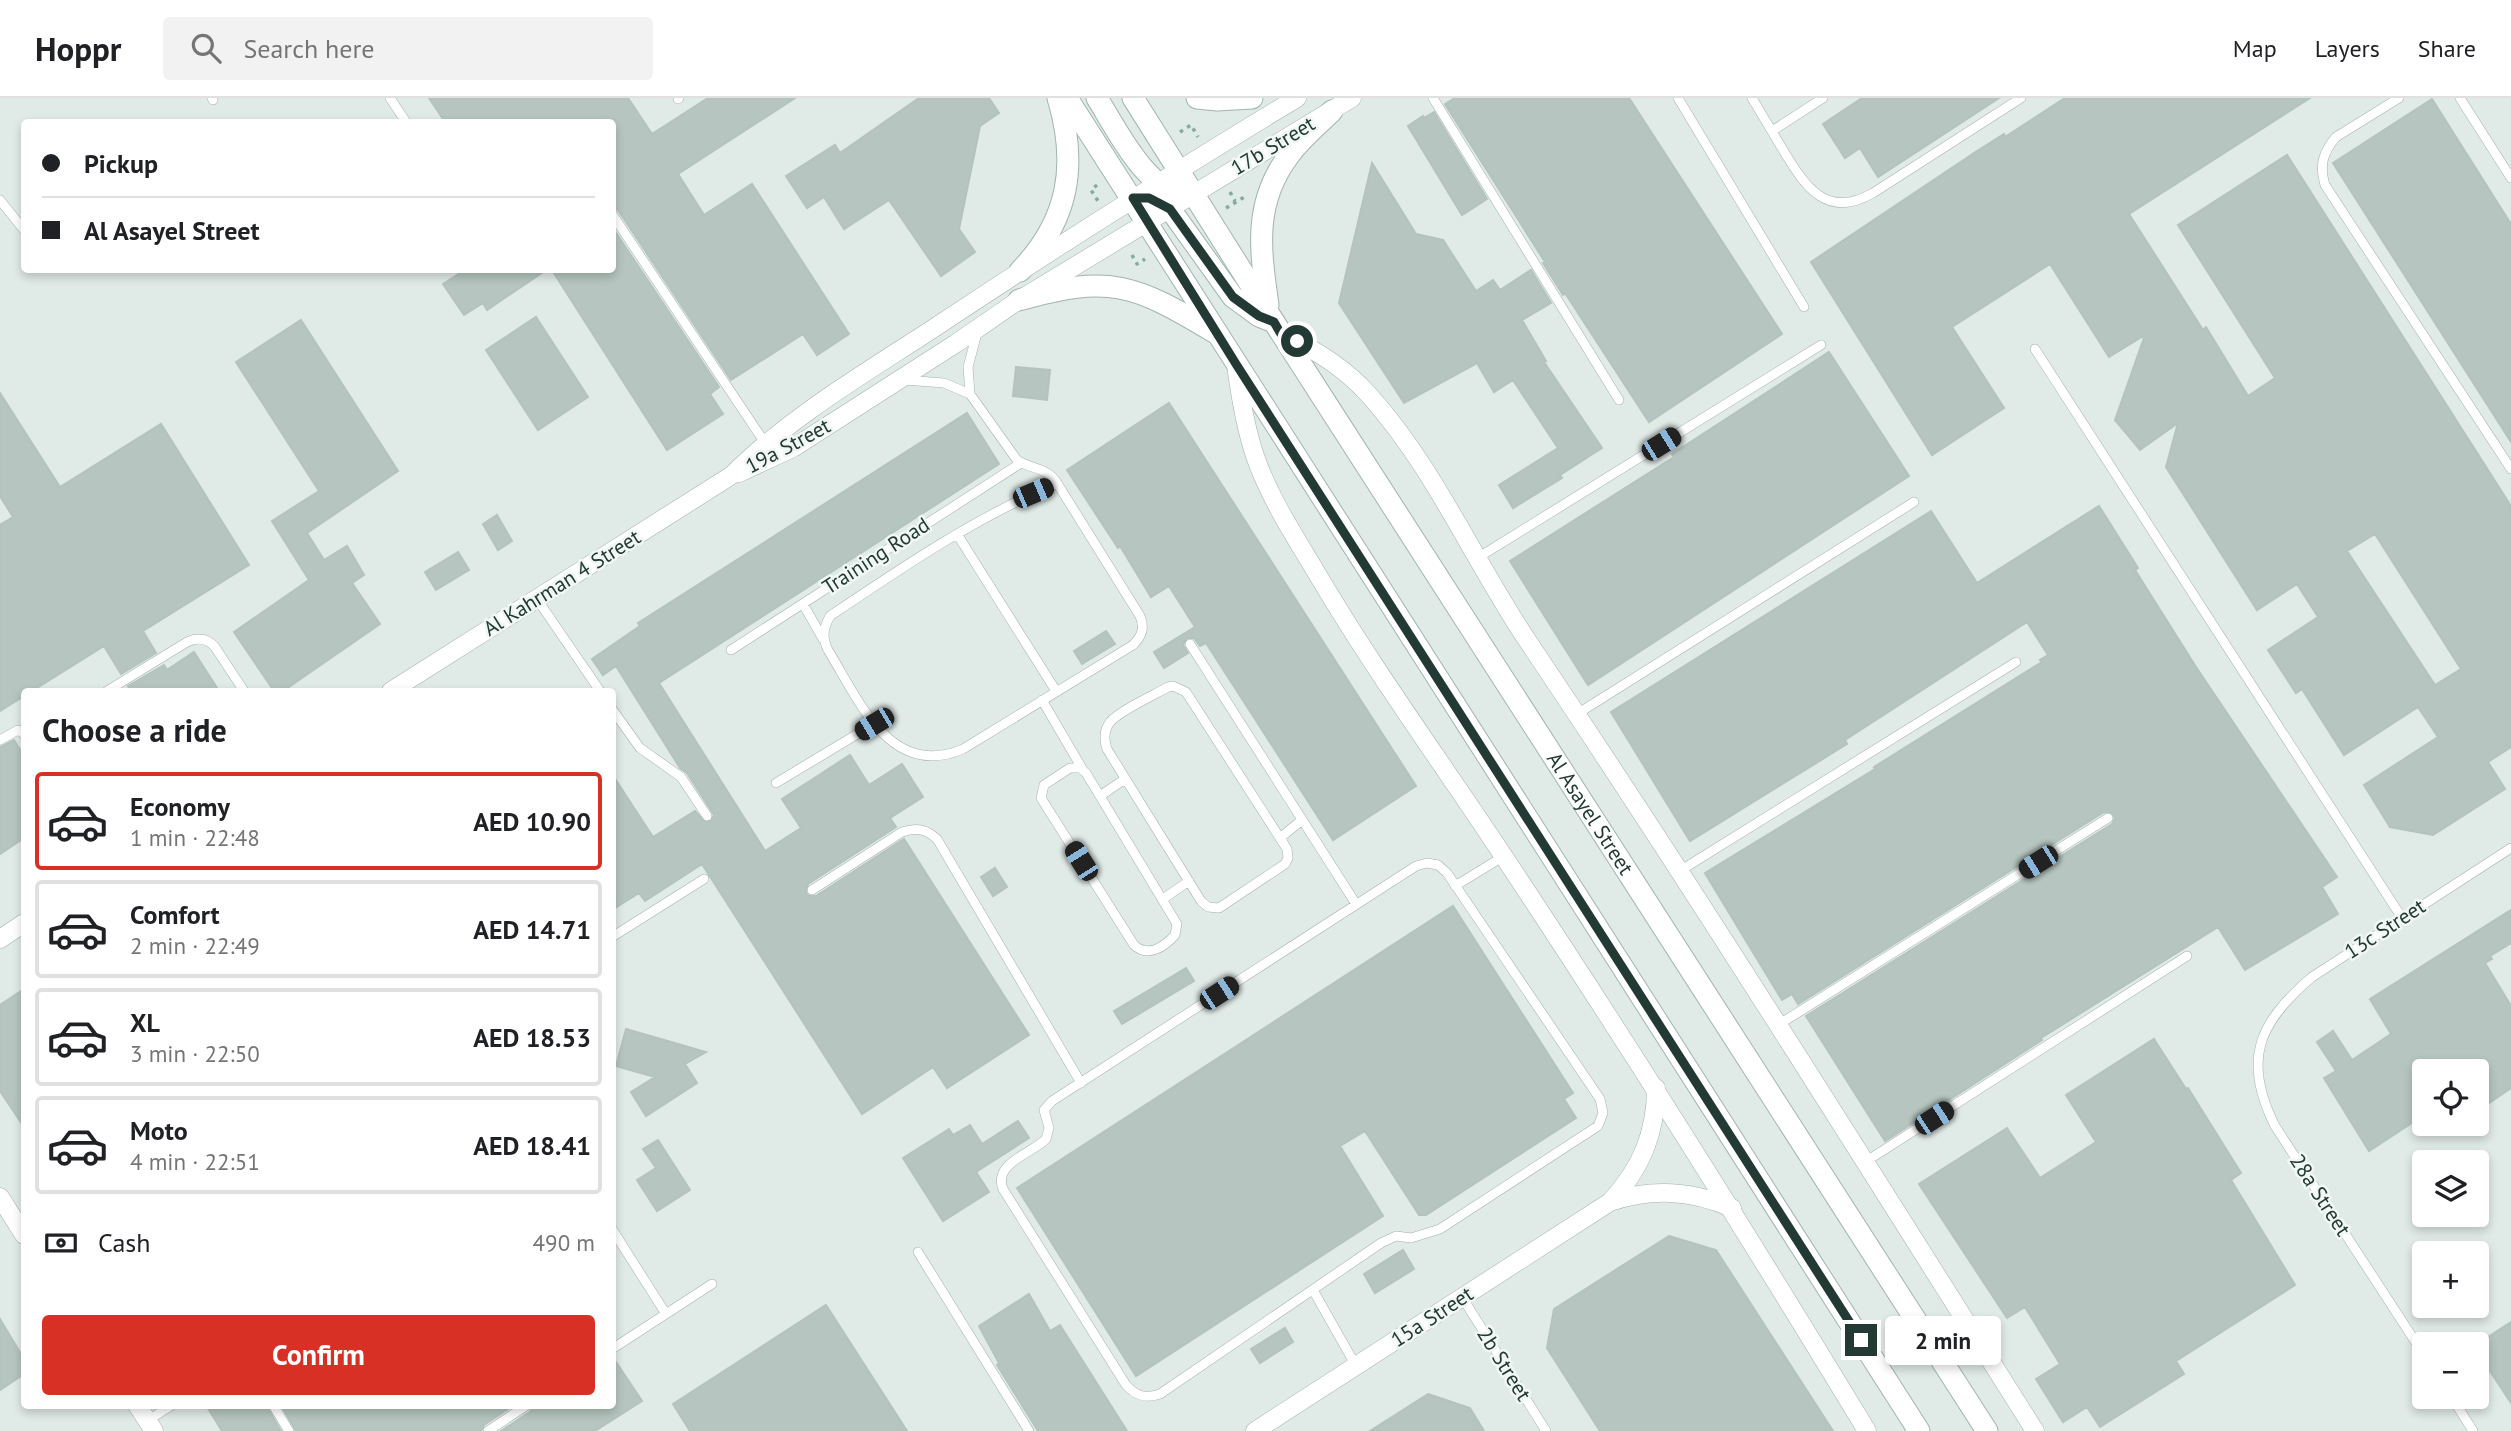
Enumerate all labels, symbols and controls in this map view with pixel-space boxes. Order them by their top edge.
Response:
search box [163,17,653,80]
text: Hoppr [35,27,121,70]
icon: search [187,29,225,67]
text: Search here [243,32,375,65]
text: Map [2233,33,2277,64]
text: Layers [2315,33,2380,64]
text: Share [2418,33,2476,64]
street label: 17b Street [1226,110,1320,181]
text: Pickup [84,147,158,180]
text: Al Asayel Street [84,214,260,247]
route start [1281,325,1313,357]
street label: 19a Street [741,412,835,479]
car [1638,424,1685,464]
car [1010,475,1057,511]
street label: Training Road [817,511,934,600]
street label: Al Kahrman 4 Street [478,523,645,642]
car [851,704,898,744]
text: Choose a ride [42,709,227,751]
street label: Al Asayel Street [1541,747,1640,880]
icon: car [46,790,109,853]
text: Economy [130,790,230,823]
text: AED 10.90 [473,805,591,838]
text: 1 min · 22:48 [130,823,260,852]
car [1061,838,1102,884]
car [2015,842,2062,882]
street label: 13c Street [2339,892,2430,965]
icon: car [46,898,109,961]
text: Comfort [130,898,220,931]
text: AED 14.71 [473,913,591,946]
text: 2 min · 22:49 [130,931,260,960]
car [1196,973,1243,1013]
icon: car [46,1006,109,1069]
text: XL [130,1006,160,1039]
text: AED 18.53 [473,1021,591,1054]
text: 3 min · 22:50 [130,1039,260,1068]
map controls [2412,1059,2489,1409]
button: locate [2412,1059,2489,1136]
car [1911,1098,1958,1138]
icon: car [46,1114,109,1177]
text: Moto [130,1114,188,1147]
text: AED 18.41 [473,1129,591,1162]
text: 4 min · 22:51 [130,1147,260,1176]
street label: 28a Street [2284,1149,2357,1241]
button: layers [2412,1150,2489,1227]
icon: cash [42,1224,80,1262]
text: Cash [98,1226,150,1259]
text: 490 m [533,1228,595,1257]
button: + [2412,1241,2489,1318]
street label: 15a Street [1386,1280,1478,1353]
button: Confirm [42,1315,595,1395]
callout: 2 min [1885,1316,2001,1364]
street label: 2b Street [1471,1322,1538,1406]
route end [1845,1324,1877,1356]
text: 2 min [1915,1326,1971,1355]
button: − [2412,1332,2489,1409]

